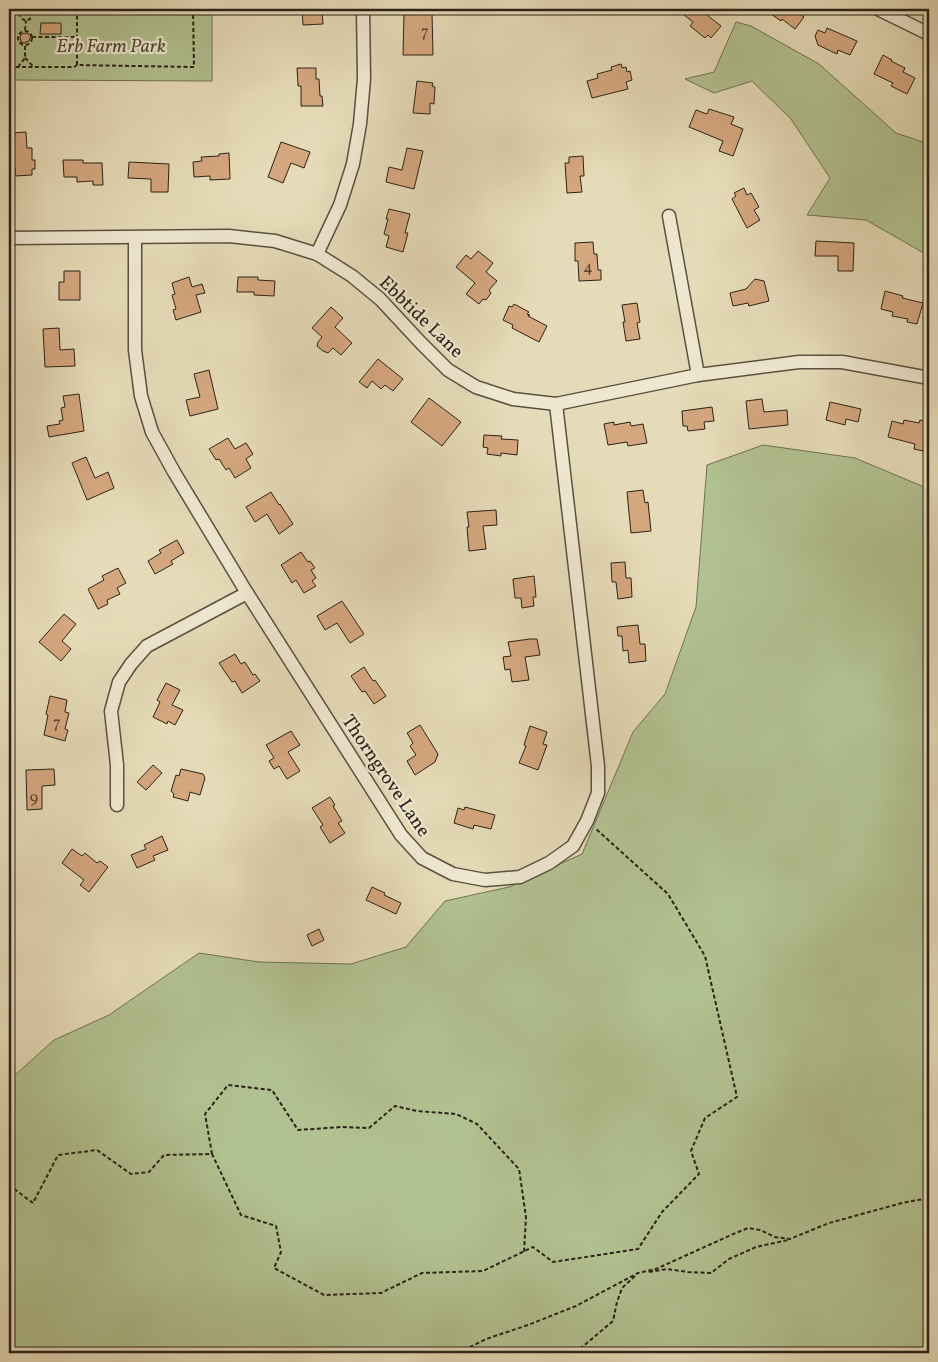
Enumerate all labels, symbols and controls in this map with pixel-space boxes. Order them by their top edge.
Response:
house number: 7 [421,22,429,44]
park label: Erb Farm Park [56,34,166,60]
house number: 4 [583,257,593,279]
street label: Ebbtide Lane [373,270,469,364]
street label: Thorngrove Lane [335,710,436,842]
house number: 7 [53,713,61,735]
house number: 9 [30,788,38,810]

